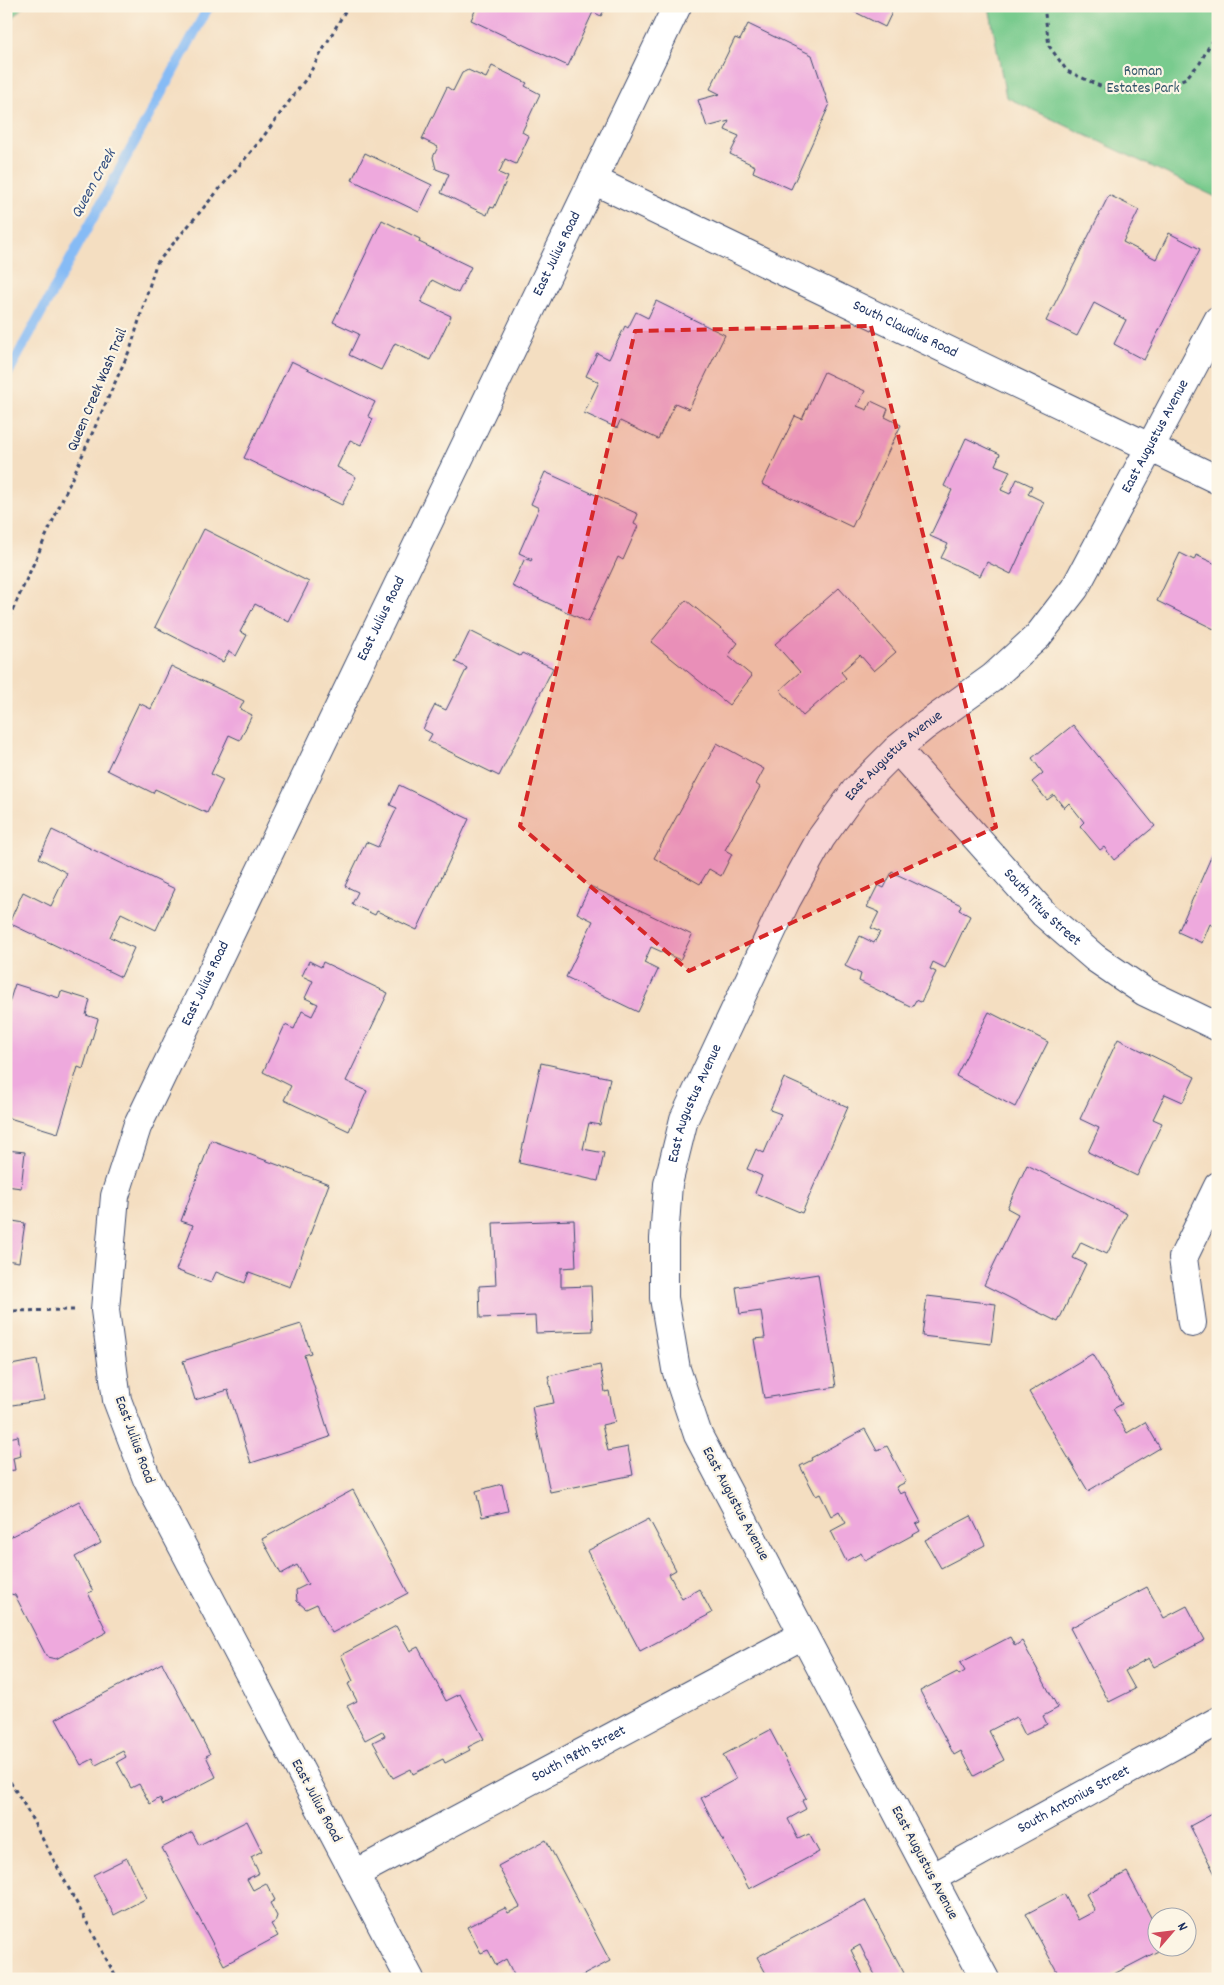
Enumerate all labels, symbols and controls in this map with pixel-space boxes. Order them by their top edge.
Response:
park label: Roman Estates Park [1106,61,1180,100]
water label: Queen Creek [66,144,123,223]
street label: East Julius Road [528,208,587,300]
street label: South Claudius Road [849,295,961,364]
street label: Queen Creek Wash Trail [62,325,134,455]
street label: East Augustus Avenue [1116,375,1195,497]
street label: East Julius Road [352,573,412,665]
street label: East Augustus Avenue [840,705,948,806]
street label: South Titus Street [998,864,1086,952]
street label: East Julius Road [176,938,236,1030]
street label: East Augustus Avenue [663,1040,729,1165]
street label: East Julius Road [108,1393,160,1487]
street label: East Augustus Avenue [696,1443,774,1565]
street label: South 198th Street [528,1720,631,1789]
street label: East Julius Road [285,1755,347,1847]
street label: South Antonius Street [1014,1760,1135,1840]
street label: East Augustus Avenue [885,1802,963,1924]
north arrow [1146,1908,1196,1958]
text: N [1171,1919,1192,1935]

